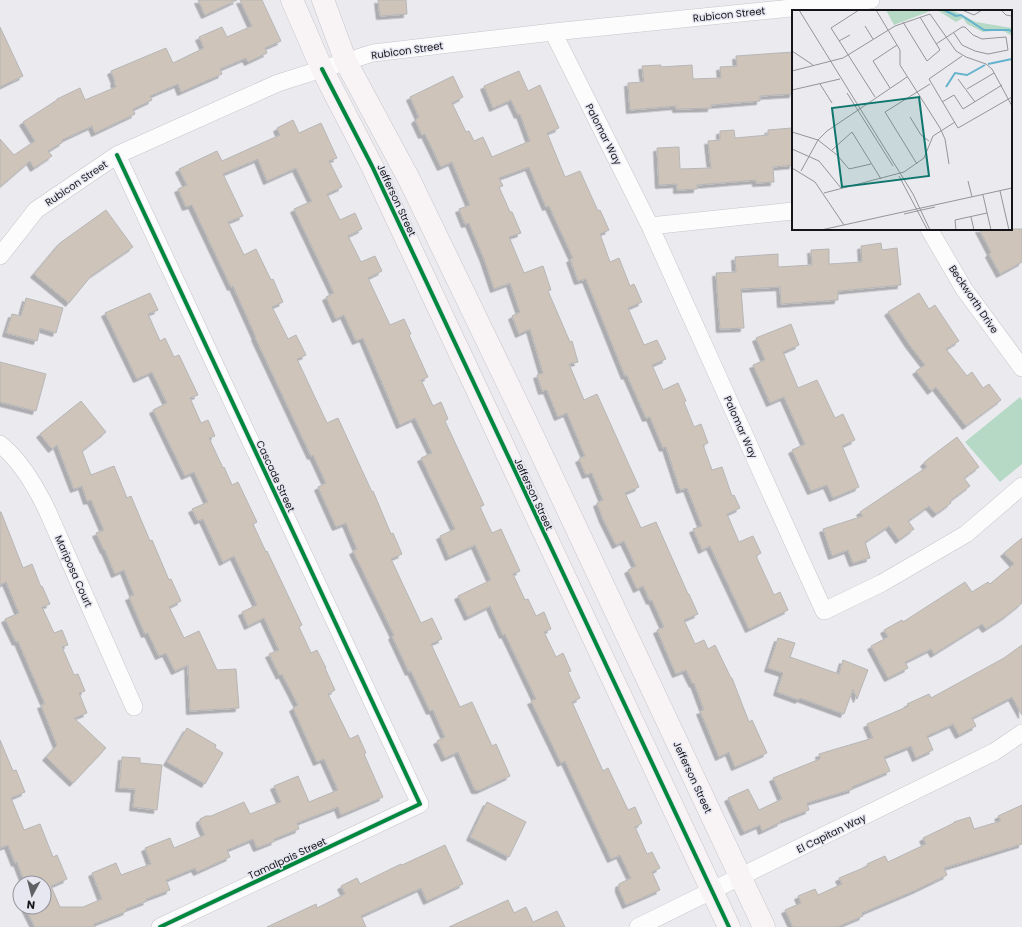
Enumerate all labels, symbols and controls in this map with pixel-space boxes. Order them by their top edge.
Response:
street label: Rubicon Street [692,3,766,26]
inset map [792,10,1012,230]
street label: Rubicon Street [370,38,444,63]
street label: Palomar Way [582,101,626,168]
street label: Rubicon Street [42,157,111,210]
street label: Jefferson Street [373,162,420,239]
street label: Beckworth Drive [945,262,1002,336]
street label: Palomar Way [720,394,761,461]
street label: Cascade Street [252,438,299,515]
street label: Jefferson Street [510,456,557,533]
street label: Mariposa Court [51,533,96,610]
street label: Jefferson Street [669,739,716,816]
street label: El Capitan Way [794,810,869,857]
street label: Tamalpais Street [246,834,329,883]
north arrow [12,875,52,915]
text: N [26,896,36,913]

